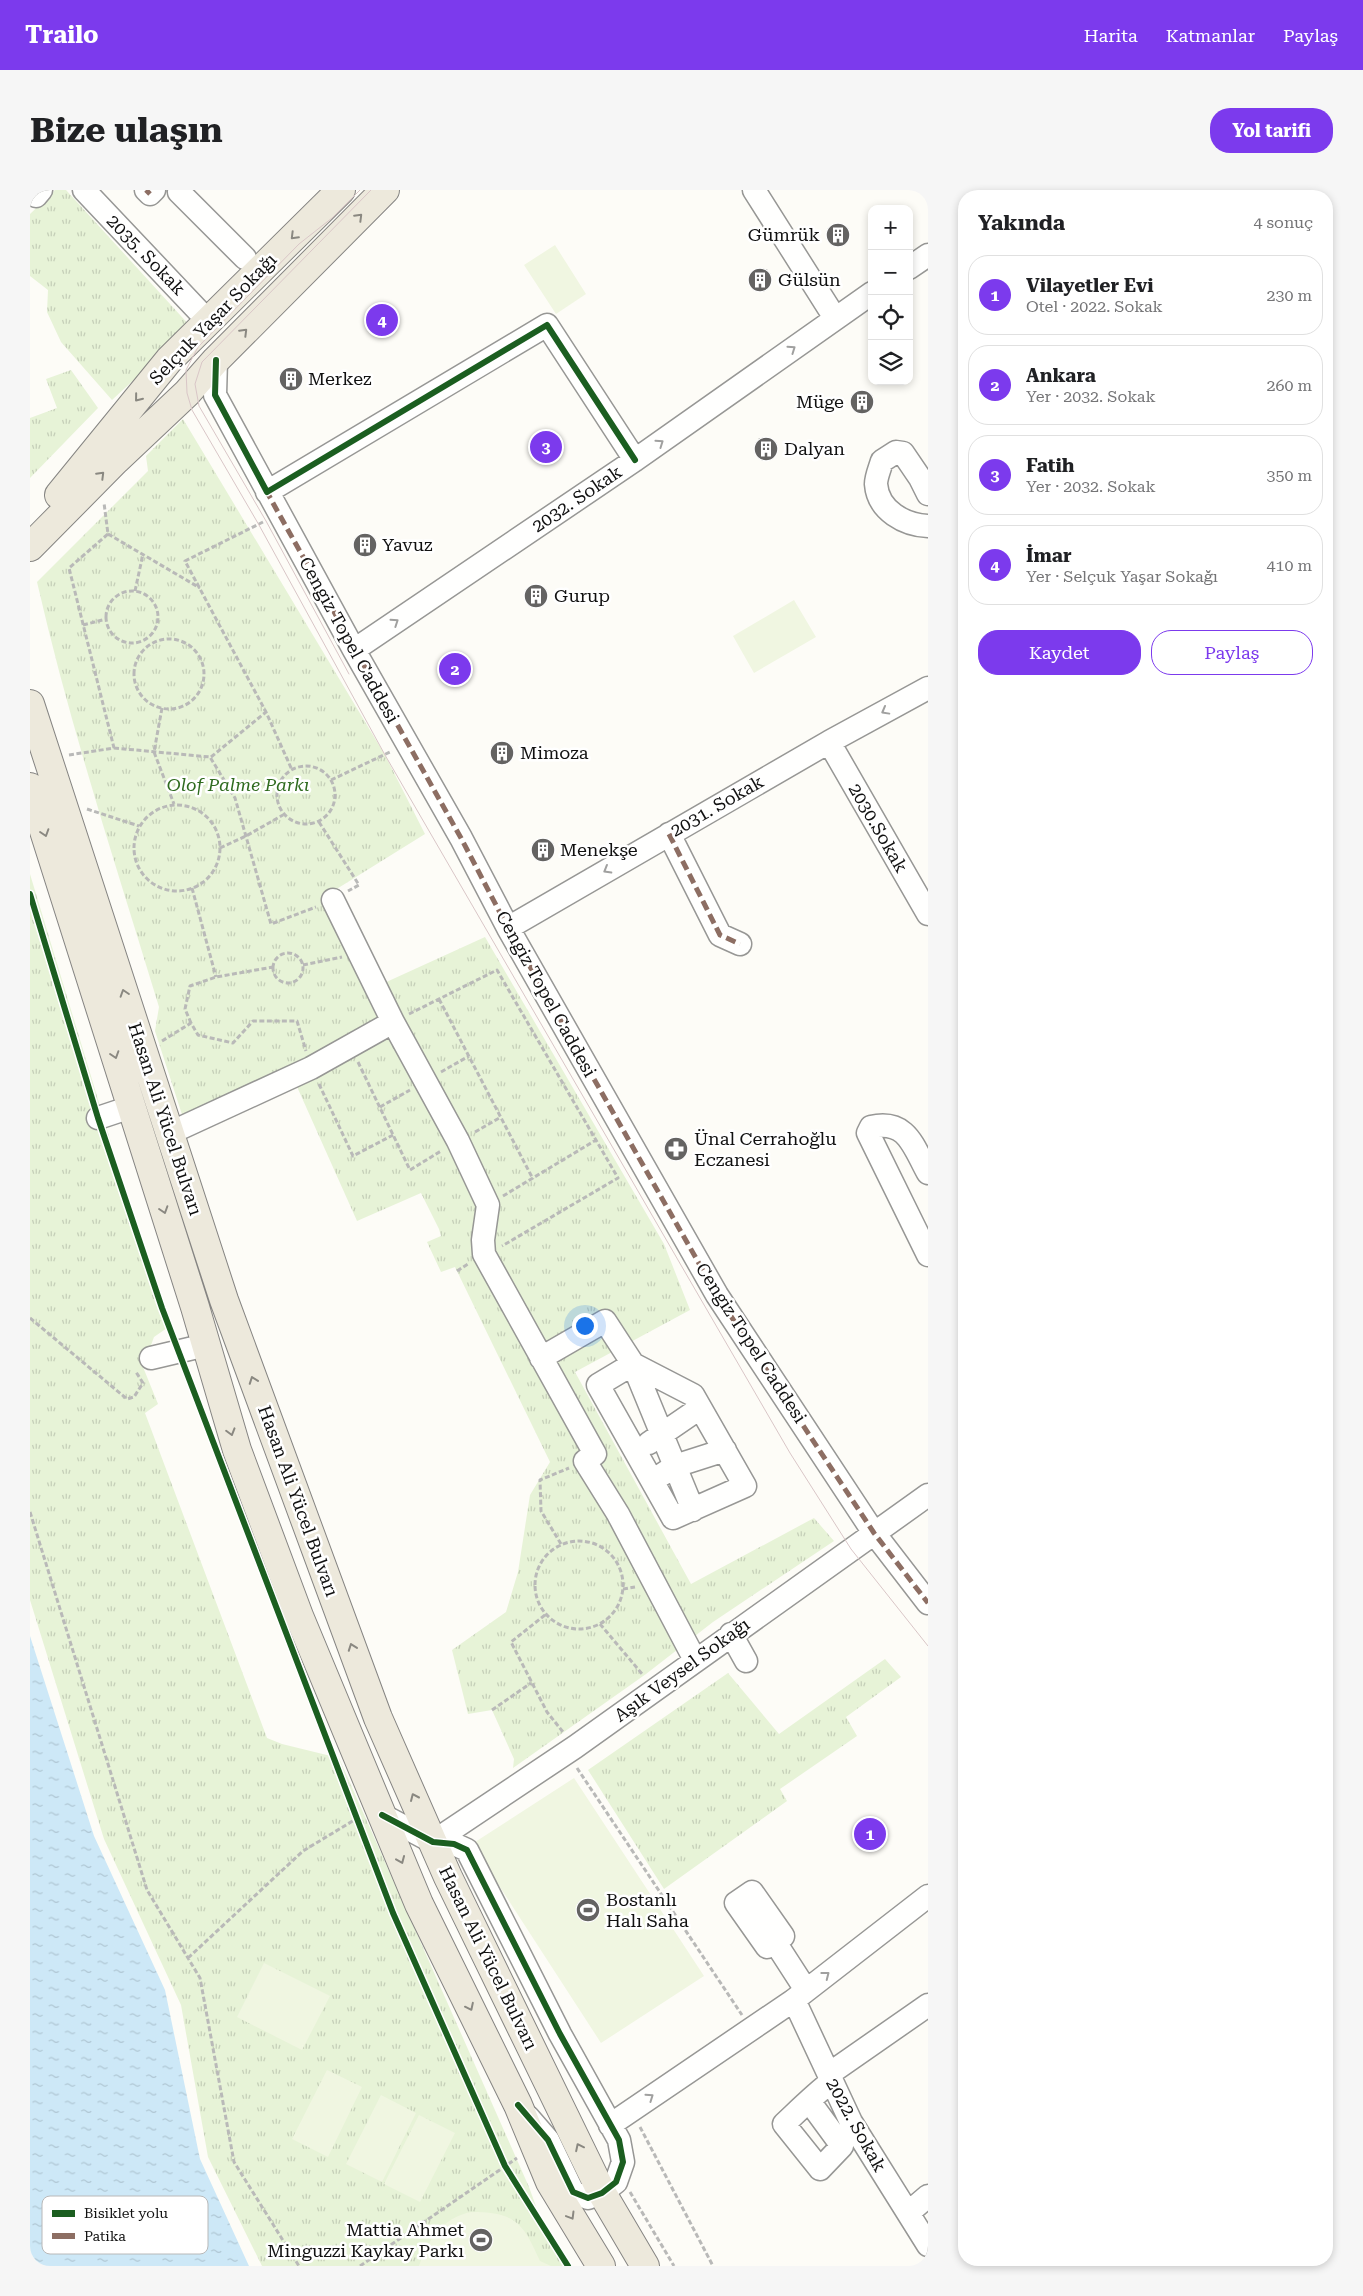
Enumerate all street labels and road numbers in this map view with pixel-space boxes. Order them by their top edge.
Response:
street label: 2035. Sokak [103,210,190,299]
street label: Selçuk Yaşar Sokağı [145,249,281,389]
street label: 2032. Sokak [528,461,626,536]
street label: Cengiz Topel Caddesi [295,553,404,727]
street label: 2031. Sokak [666,770,767,841]
street label: 2030.Sokak [844,779,912,876]
street label: Cengiz Topel Caddesi [492,907,601,1081]
street label: Hasan Ali Yücel Bulvarı [124,1020,207,1218]
street label: Cengiz Topel Caddesi [692,1259,811,1427]
street label: Hasan Ali Yücel Bulvarı [254,1402,343,1599]
street label: Aşık Veysel Sokağı [610,1613,754,1726]
street label: Hasan Ali Yücel Bulvarı [435,1862,542,2053]
street label: 2022. Sokak [822,2074,891,2175]

